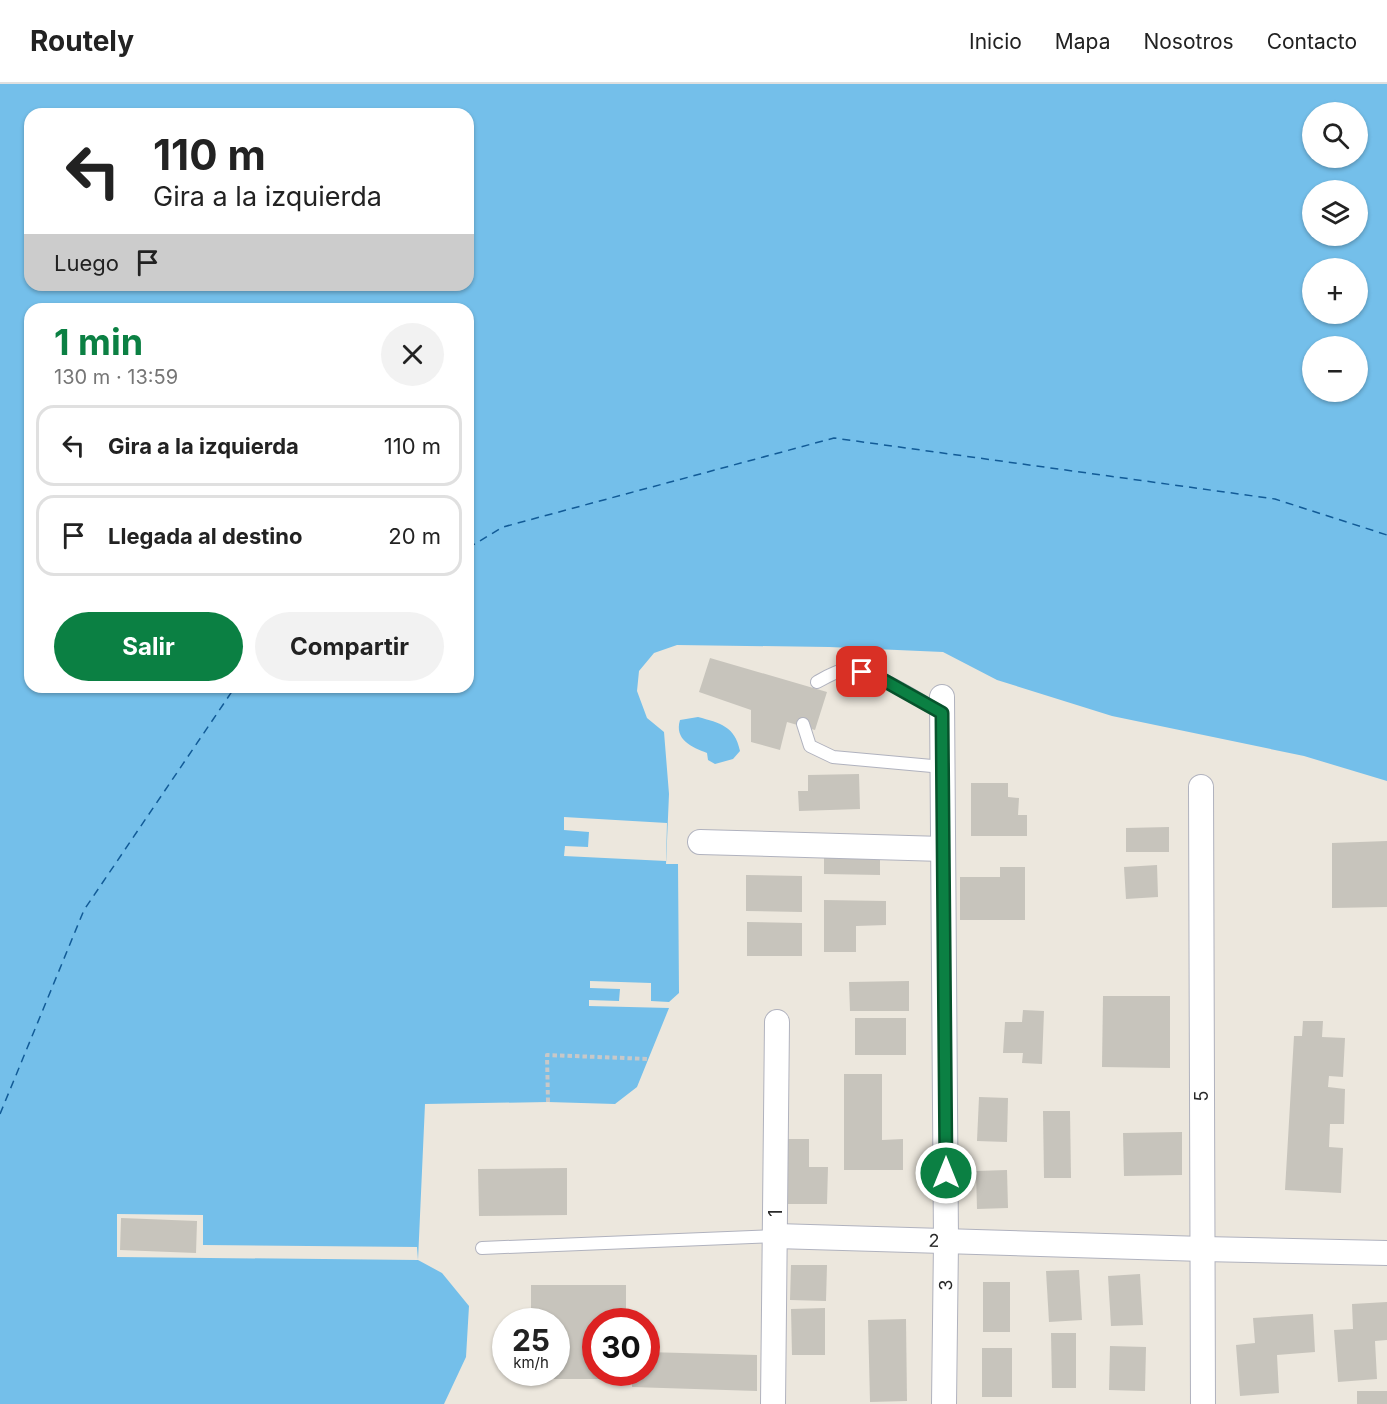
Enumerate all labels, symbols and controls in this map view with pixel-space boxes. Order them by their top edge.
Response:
text: Routely [30,24,134,58]
text: Inicio [969,29,1022,54]
text: Mapa [1055,29,1110,54]
text: Nosotros [1143,29,1234,54]
text: Contacto [1267,29,1357,54]
map controls [1302,102,1368,402]
button: search [1302,102,1368,168]
text: 110 m [153,129,266,180]
icon: left [54,132,132,210]
text: Gira a la izquierda [153,180,382,213]
button: layers [1302,180,1368,246]
icon: arrive [131,246,164,279]
text: Luego [54,250,119,276]
button: + [1302,258,1368,324]
text: 1 min [54,320,143,364]
button: close [381,323,444,386]
button: − [1302,336,1368,402]
text: 130 m · 13:59 [54,365,178,389]
icon: left [57,429,90,462]
text: Gira a la izquierda [108,433,299,459]
text: 110 m [384,433,441,459]
icon: arrive [57,519,90,552]
text: Llegada al destino [108,523,302,549]
text: 20 m [388,523,441,549]
button: Salir [54,612,243,681]
button: Compartir [255,612,444,681]
pin [836,646,887,697]
icon: arrive [845,655,878,688]
street label: 5 [1191,1091,1212,1101]
position arrow [914,1141,978,1205]
street label: 1 [765,1209,786,1217]
street label: 2 [928,1230,940,1251]
street label: 3 [935,1279,956,1291]
speed limit sign: 30 [582,1308,660,1386]
text: 25 [512,1322,550,1358]
text: km/h [513,1353,549,1372]

